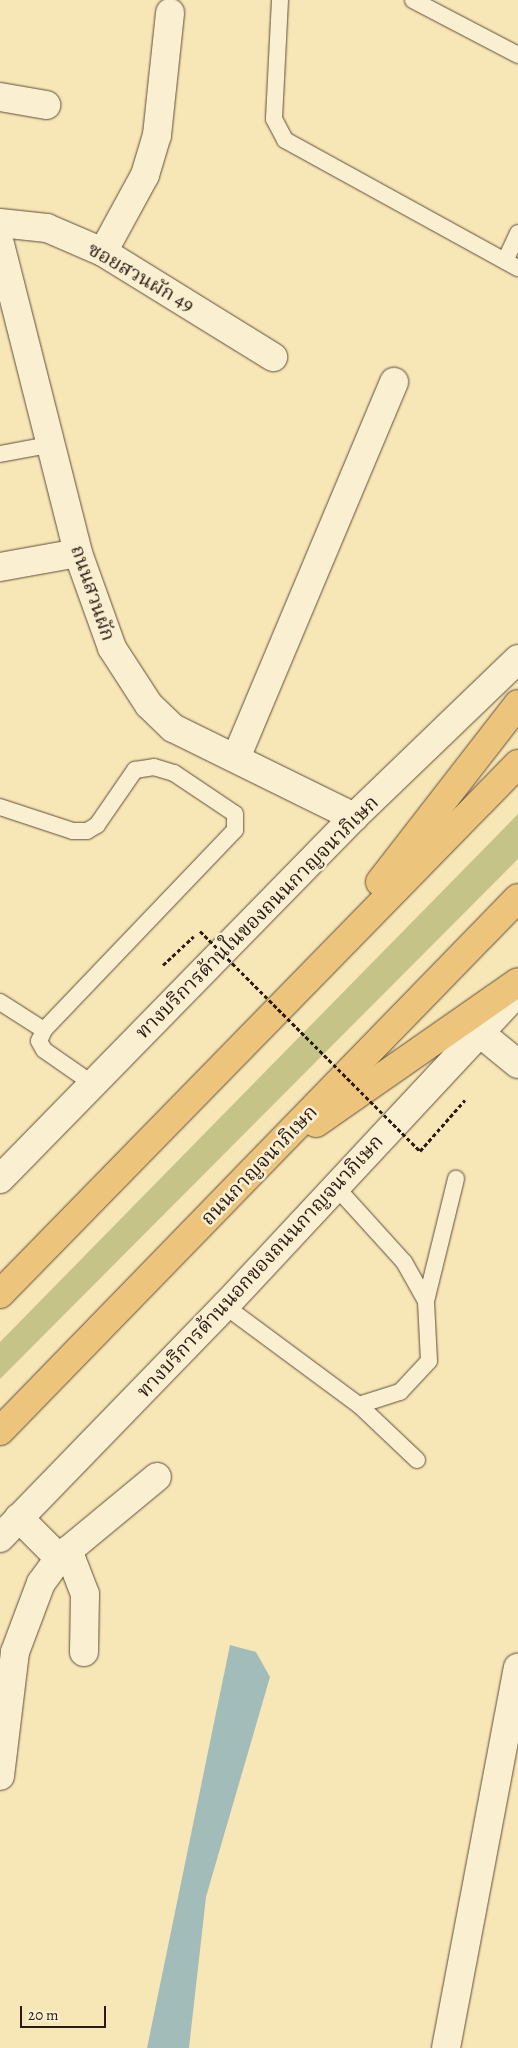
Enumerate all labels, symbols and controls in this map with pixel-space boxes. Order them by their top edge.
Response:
street label: ซอยสวนผัก 49 [83,237,199,317]
street label: ถนนสวนผัก [65,542,121,644]
street label: ทางบริการด้านในของถนนกาญจนาภิเษก [130,790,384,1044]
street label: ถนนกาญจนาภิเษก [196,1100,322,1230]
street label: ทางบริการด้านนอกของถนนกาญจนาภิเษก [132,1130,388,1402]
scale bar [22,1996,109,2028]
text: 20 m [28,2005,59,2025]

